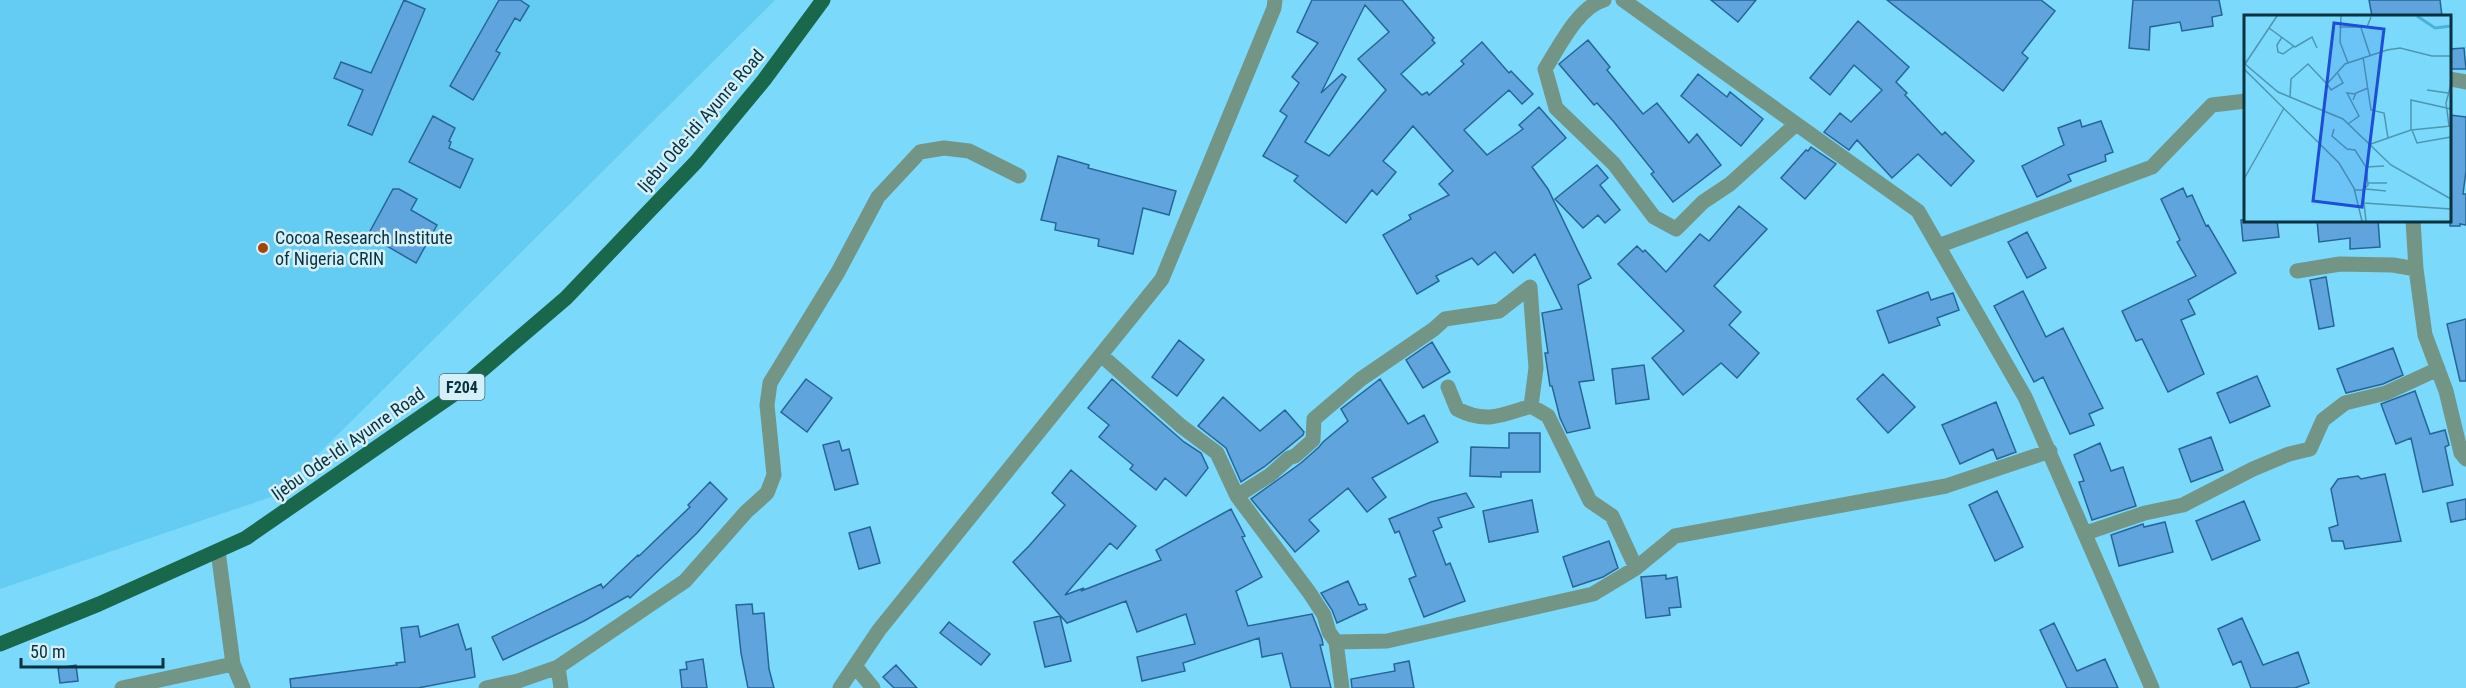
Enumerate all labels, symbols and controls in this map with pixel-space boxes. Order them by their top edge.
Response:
inset map [2244,15,2451,222]
street label: Ijebu Ode-Idi Ayunre Road [633,45,768,196]
place label: Cocoa Research Institute of Nigeria CRIN [275,227,453,269]
marker: Cocoa Research Institute of Nigeria CRIN [256,241,270,255]
road number: F204 [440,374,484,400]
street label: Ijebu Ode-Idi Ayunre Road [267,383,428,504]
scale bar [21,631,164,669]
text: 50 m [30,641,65,662]

